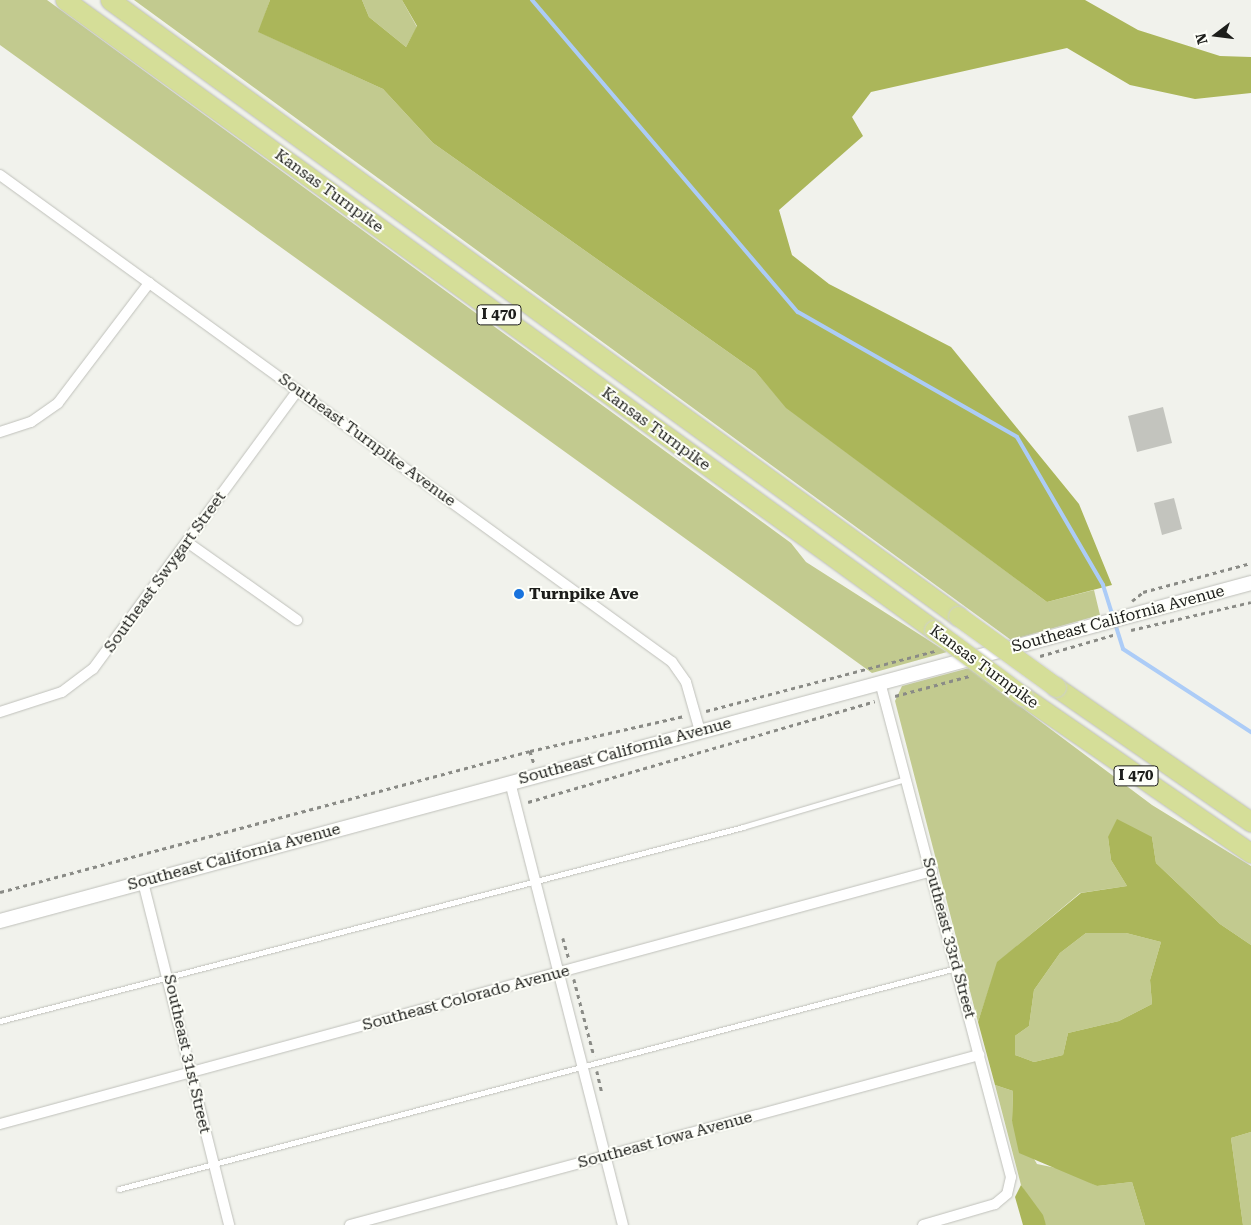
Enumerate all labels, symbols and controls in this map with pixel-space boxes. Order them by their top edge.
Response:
north arrow [1191,10,1241,60]
text: N [1192,32,1211,46]
street label: Kansas Turnpike [271,145,387,237]
road number: I 470 [476,302,522,328]
street label: Southeast Turnpike Avenue [275,369,459,511]
street label: Kansas Turnpike [598,383,714,475]
street label: Southeast Swygart Street [100,488,230,656]
street label: Southeast California Avenue [1009,581,1227,657]
place label: Turnpike Ave [529,584,639,604]
marker: Turnpike Ave [513,588,525,600]
street label: Kansas Turnpike [926,621,1042,713]
street label: Southeast California Avenue [516,713,734,789]
road number: I 470 [1114,764,1158,788]
street label: Southeast California Avenue [125,819,343,895]
street label: Southeast 33rd Street [918,855,980,1021]
street label: Southeast Colorado Avenue [360,961,572,1035]
street label: Southeast 31st Street [159,973,215,1135]
street label: Southeast Iowa Avenue [576,1107,754,1173]

